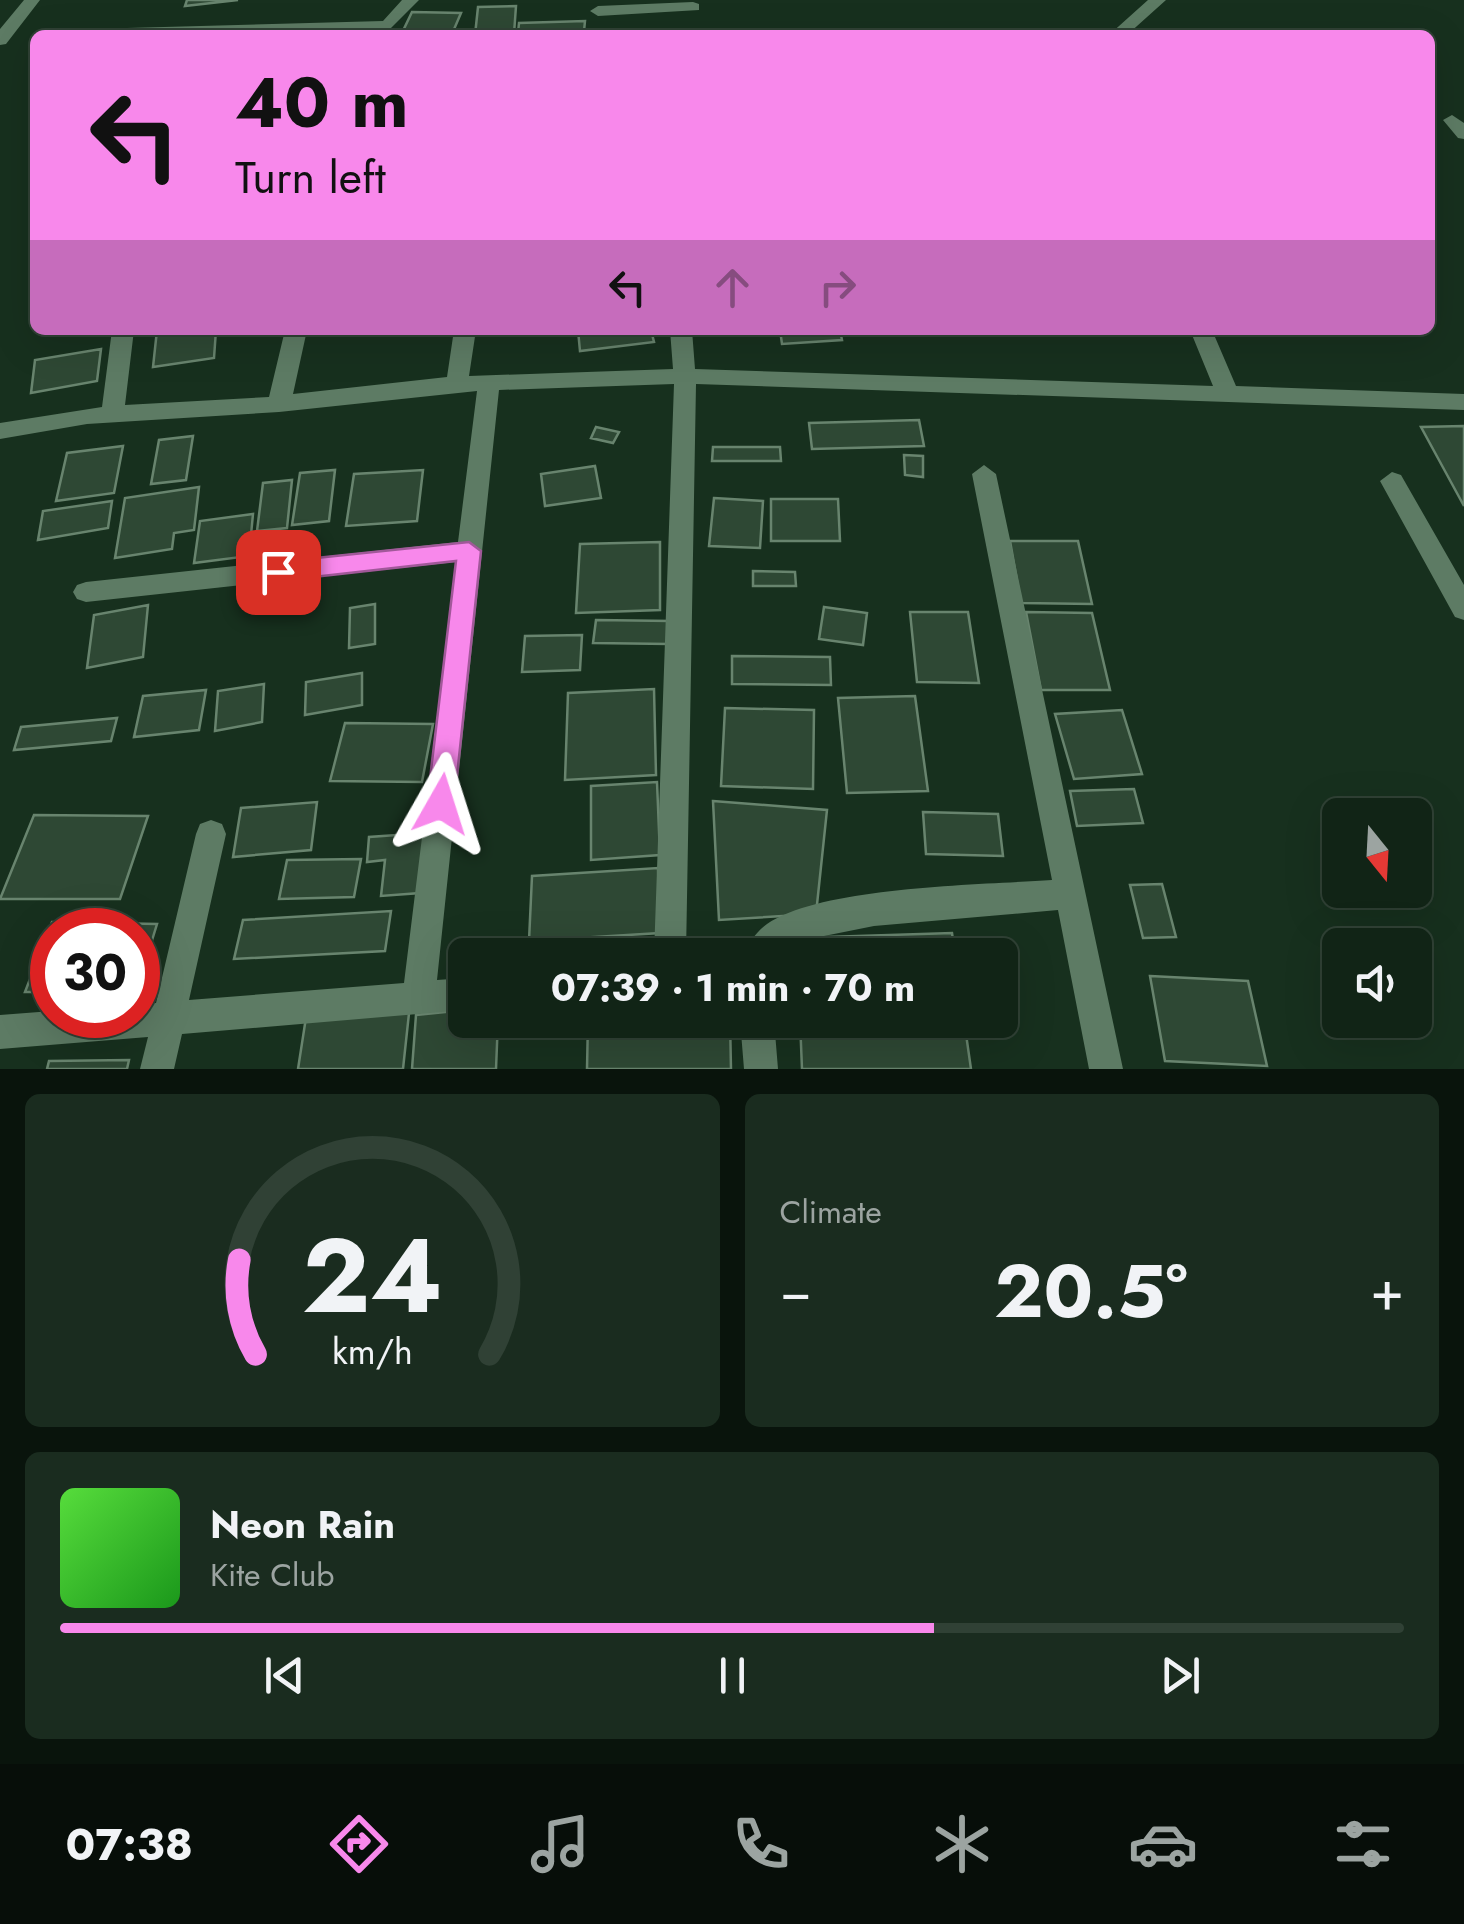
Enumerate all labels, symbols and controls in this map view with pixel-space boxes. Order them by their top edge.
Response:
text: 40 m [235,52,409,153]
icon: left [70,70,200,200]
text: Turn left [235,145,386,210]
icon: left [600,260,655,315]
icon: ahead [705,260,760,315]
icon: right [810,260,865,315]
pin [236,530,321,615]
icon: arrive [251,545,306,600]
position arrow [389,752,493,856]
north arrow [1322,798,1432,908]
map controls [1322,798,1432,1038]
speed limit sign: 30 [30,908,160,1038]
button: sound [1322,928,1432,1038]
text: 07:39 · 1 min · 70 m [551,960,915,1015]
text: Climate [780,1189,882,1235]
text: 24 [302,1201,443,1351]
text: 20.5° [994,1237,1188,1345]
text: − [780,1251,812,1331]
text: + [1370,1251,1404,1331]
text: km/h [332,1326,413,1377]
text: Neon Rain [210,1497,395,1552]
text: Kite Club [210,1552,334,1598]
icon: previous [257,1648,312,1703]
icon: pause [705,1648,760,1703]
icon: next [1153,1648,1208,1703]
icon: directions [324,1809,394,1879]
icon: music [525,1809,595,1879]
icon: phone [726,1809,796,1879]
icon: climate [927,1809,997,1879]
icon: car [1128,1809,1198,1879]
icon: filters [1328,1809,1398,1879]
text: 07:38 [65,1812,193,1877]

